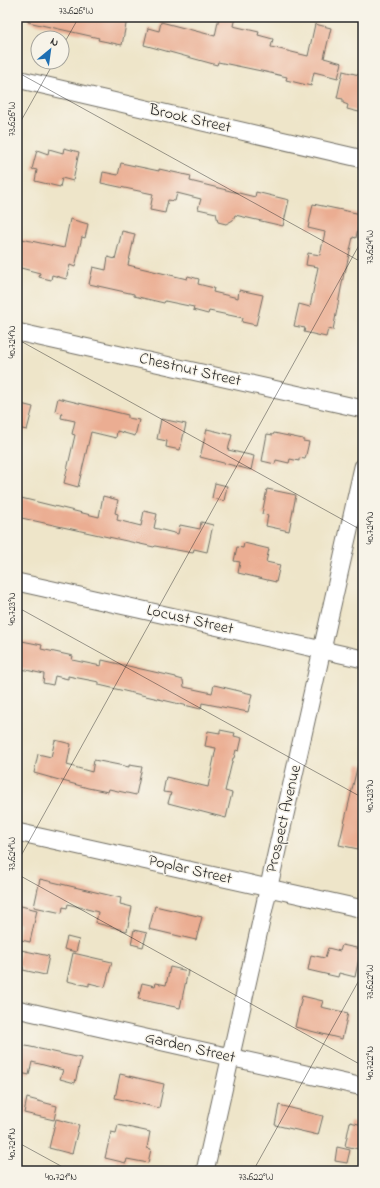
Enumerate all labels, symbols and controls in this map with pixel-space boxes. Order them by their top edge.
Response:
text: 73.626°W [59,4,93,19]
north arrow [30,30,70,70]
text: N [47,33,61,51]
street label: Brook Street [146,98,234,140]
text: 73.626°W [5,102,20,136]
text: 73.624°W [363,230,378,264]
text: 40.724°N [5,325,20,359]
street label: Chestnut Street [137,347,244,394]
text: 40.724°N [363,511,378,545]
text: 40.723°N [5,592,20,626]
street label: Locust Street [144,598,236,642]
street label: Prospect Avenue [260,762,308,875]
text: 40.723°N [363,779,378,813]
text: 73.624°W [5,837,20,871]
street label: Poplar Street [146,849,235,891]
text: 73.622°W [363,964,378,1000]
street label: Garden Street [142,1026,238,1070]
text: 40.722°N [363,1046,378,1080]
text: 40.721°N [5,1128,20,1160]
text: 40.721°N [45,1170,77,1185]
text: 73.622°W [238,1170,274,1185]

